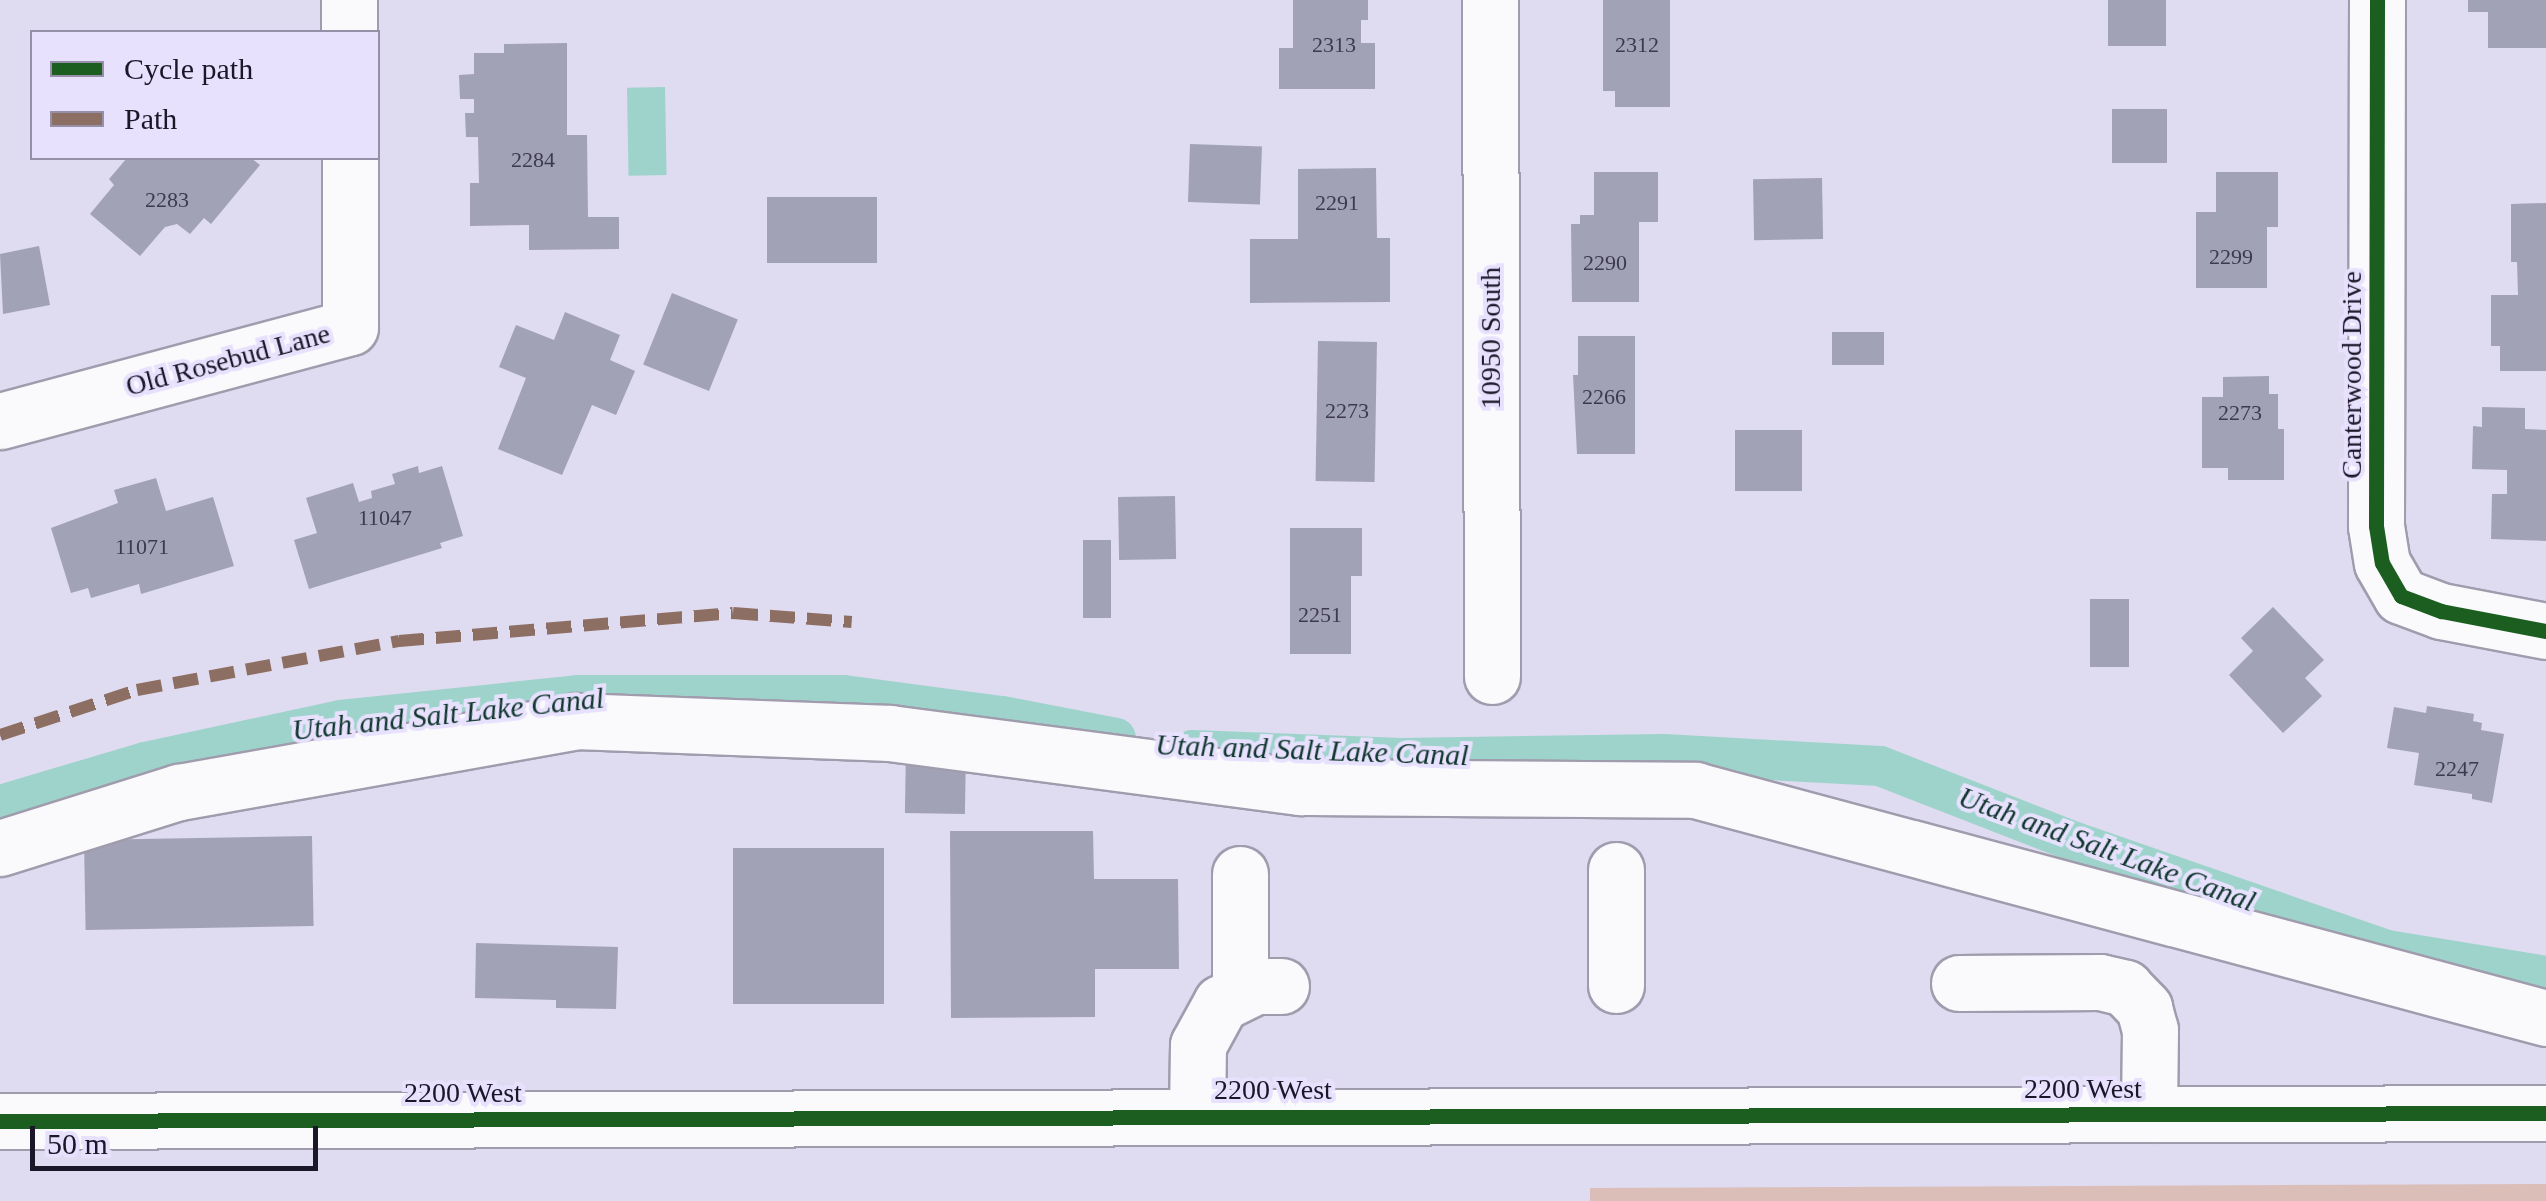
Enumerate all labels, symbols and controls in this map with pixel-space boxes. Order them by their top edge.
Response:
legend [30,30,380,160]
house number: 2313 [1312,32,1356,58]
house number: 2312 [1615,32,1659,58]
text: Cycle path [124,52,253,85]
text: Path [124,102,177,135]
house number: 2284 [511,147,555,173]
house number: 2283 [145,187,189,213]
house number: 2291 [1315,190,1359,216]
house number: 2299 [2209,244,2253,270]
house number: 2290 [1583,250,1627,276]
street label: 10950 South [1474,267,1508,409]
street label: Canterwood Drive [2335,271,2369,479]
street label: Old Rosebud Lane [122,317,334,403]
house number: 2266 [1582,384,1626,410]
house number: 2273 [1325,398,1369,424]
house number: 2273 [2218,400,2262,426]
house number: 11047 [358,505,412,531]
house number: 11071 [115,534,169,560]
house number: 2251 [1298,602,1342,628]
water label: Utah and Salt Lake Canal [290,680,606,748]
water label: Utah and Salt Lake Canal [1155,727,1469,773]
house number: 2247 [2435,756,2479,782]
water label: Utah and Salt Lake Canal [1954,779,2260,919]
street label: 2200 West [2024,1072,2142,1106]
street label: 2200 West [1214,1073,1332,1107]
street label: 2200 West [404,1076,522,1110]
scale bar [35,1106,322,1168]
text: 50 m [47,1127,108,1160]

